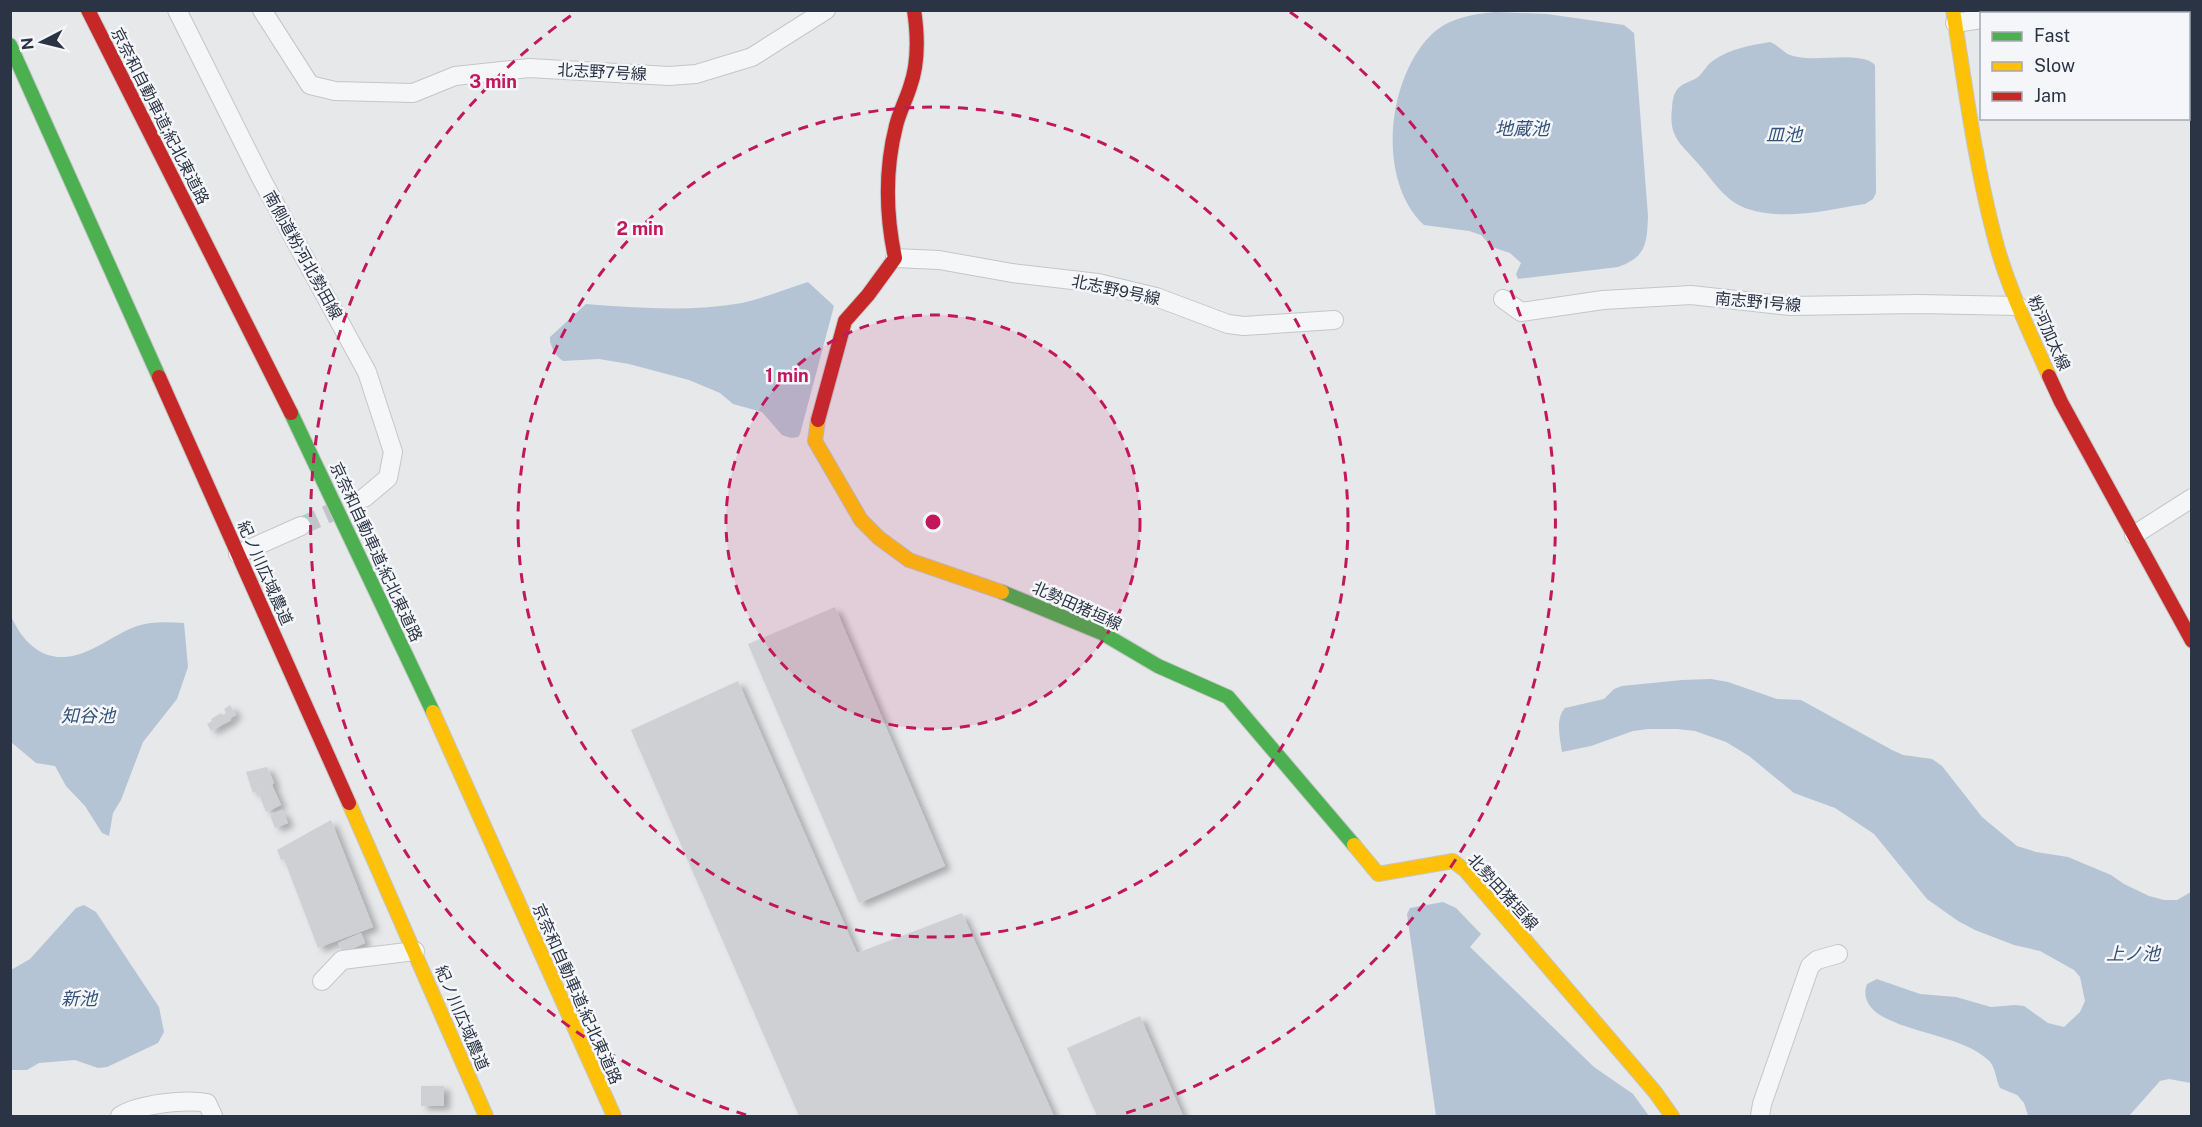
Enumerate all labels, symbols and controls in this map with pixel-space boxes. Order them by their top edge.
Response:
north arrow [12,12,72,72]
legend [1980,12,2190,120]
street label: 京奈和自動車道;紀北東道路 [107,24,213,208]
text: Fast [2034,25,2070,46]
text: N [17,36,38,51]
text: Slow [2034,55,2075,76]
street label: 北志野7号線 [557,60,647,84]
text: 3 min [469,71,517,92]
text: Jam [2034,85,2067,106]
water label: 地蔵池 [1495,118,1551,139]
water label: 皿池 [1766,124,1804,145]
street label: 南側道粉河北勢田線 [260,187,346,323]
text: 2 min [616,218,664,239]
street label: 北志野9号線 [1070,271,1162,309]
street label: 南志野1号線 [1714,289,1802,315]
street label: 粉河加太線 [2024,293,2074,373]
text: 1 min [765,365,809,386]
street label: 京奈和自動車道;紀北東道路 [326,459,426,645]
centre of rings [923,512,943,532]
street label: 紀ノ川広域農道 [234,518,296,628]
street label: 北勢田猪垣線 [1029,578,1125,634]
water label: 知谷池 [61,705,117,726]
street label: 北勢田猪垣線 [1464,850,1542,934]
street label: 京奈和自動車道;紀北東道路 [528,901,626,1087]
water label: 上ノ池 [2106,943,2162,964]
street label: 紀ノ川広域農道 [431,963,493,1073]
water label: 新池 [61,988,99,1009]

